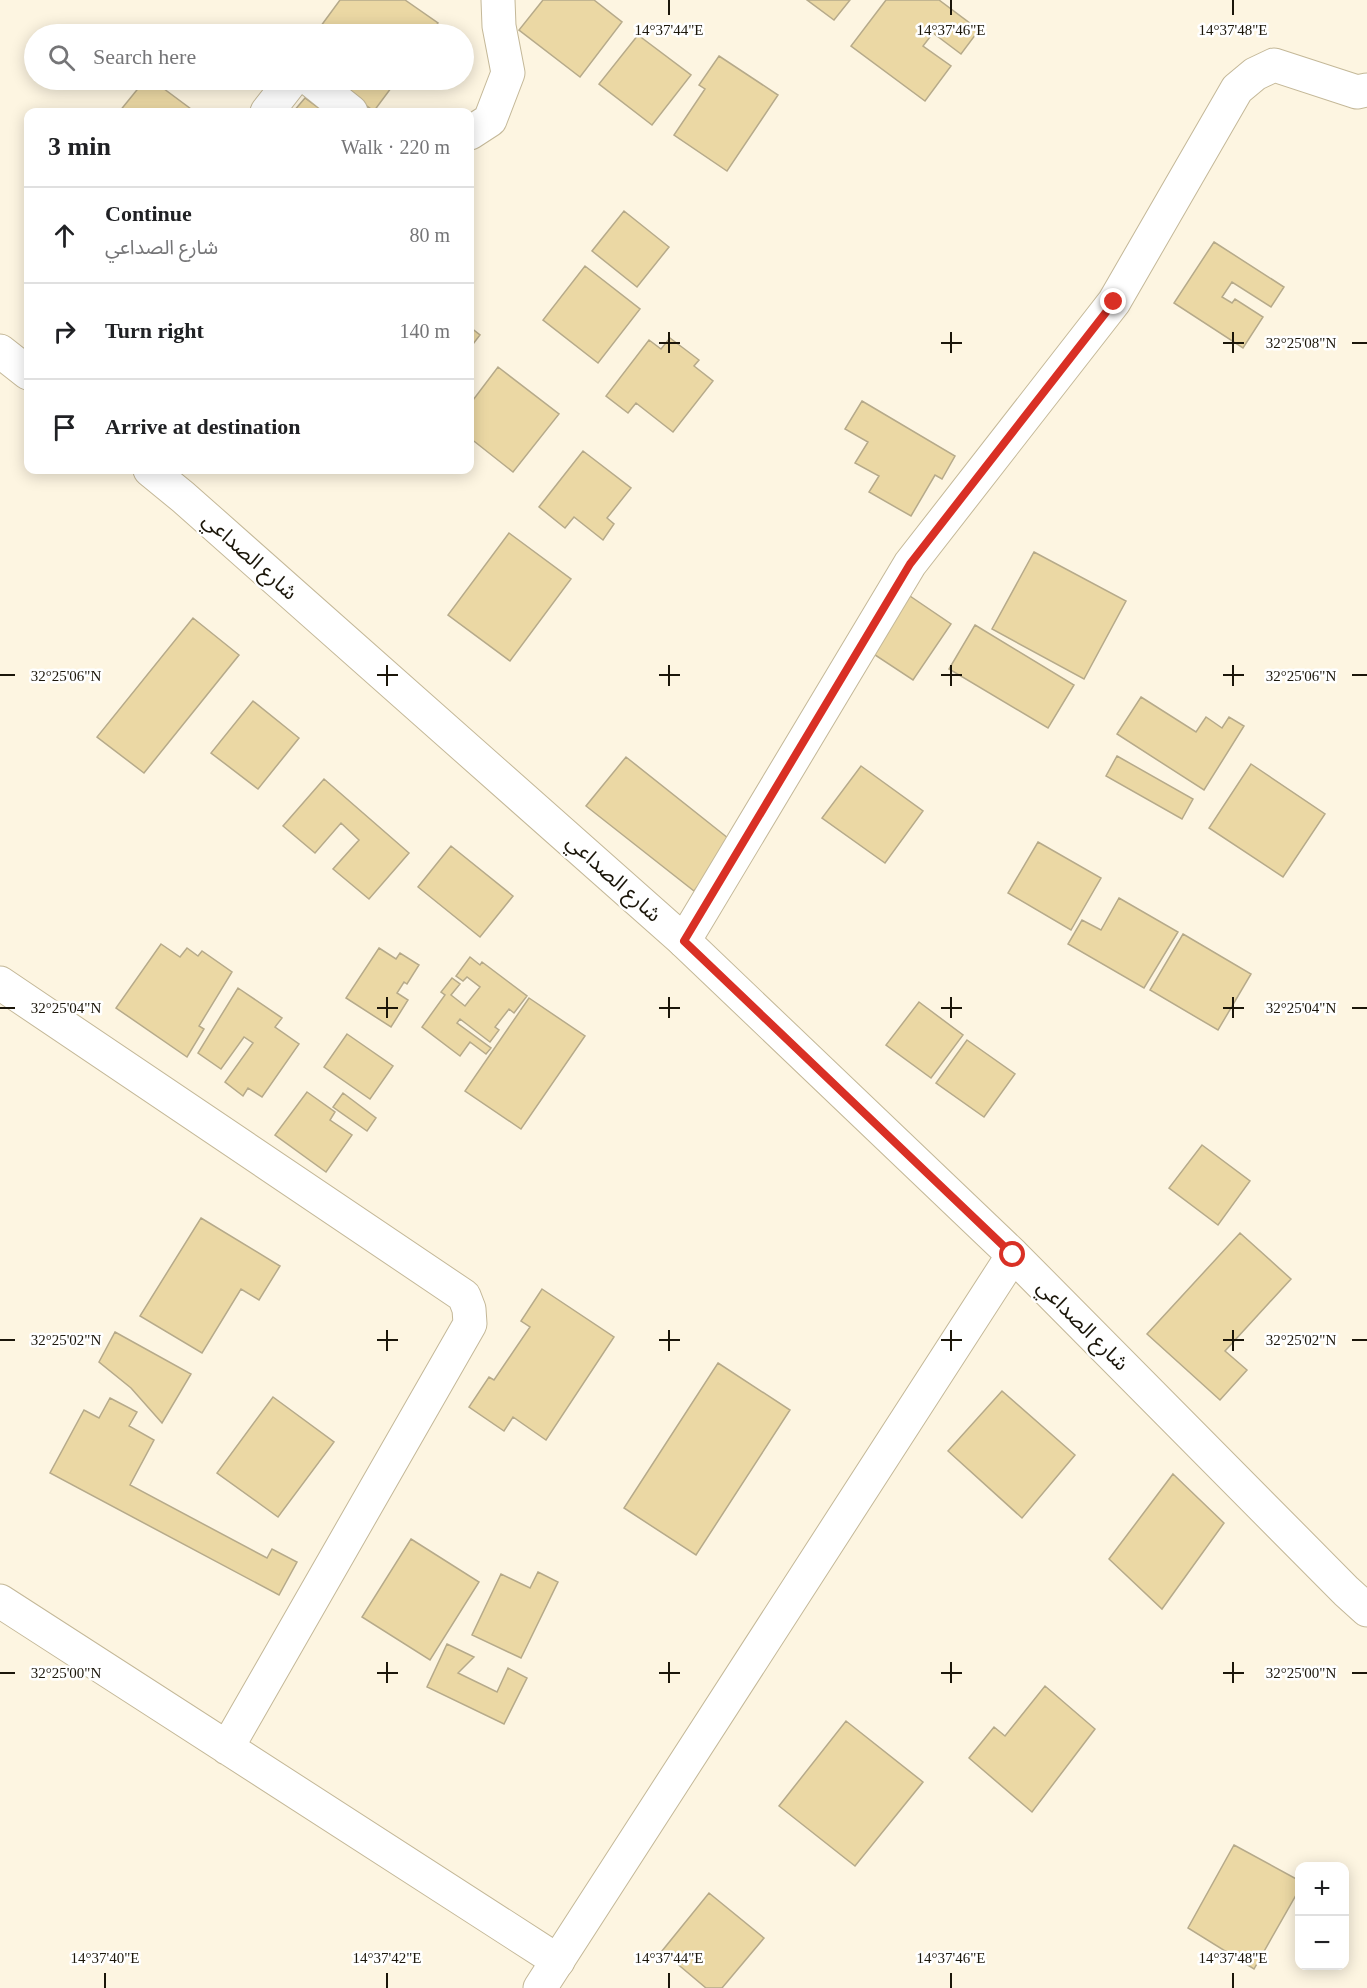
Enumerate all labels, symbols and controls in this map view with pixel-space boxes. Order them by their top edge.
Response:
text: 14°37'44"E [635,22,704,38]
text: 14°37'46"E [917,22,986,38]
text: 14°37'48"E [1199,22,1268,38]
search box [24,24,474,90]
icon: search [45,41,78,74]
text: Search here [93,44,196,69]
text: 3 min [48,132,111,161]
text: Walk · 220 m [341,136,450,158]
text: Continue [105,201,192,226]
icon: ahead [48,219,81,252]
text: 80 m [409,224,450,246]
text: شارع الصداعي [105,236,218,258]
route end [1100,288,1126,314]
icon: right [48,315,81,348]
text: Turn right [105,318,204,343]
text: 140 m [399,320,450,342]
text: 32°25'08"N [1266,335,1336,351]
icon: arrive [48,411,81,444]
text: Arrive at destination [105,414,301,439]
street label: شارع الصداعي [195,507,302,608]
text: 32°25'06"N [31,668,101,684]
text: 32°25'06"N [1266,668,1336,684]
street label: شارع الصداعي [559,829,666,930]
text: 32°25'04"N [31,1000,101,1016]
text: 32°25'04"N [1266,1000,1336,1016]
route start [999,1241,1025,1267]
street label: شارع الصداعي [1030,1275,1133,1378]
text: 32°25'02"N [31,1332,101,1348]
text: 32°25'02"N [1266,1332,1336,1348]
text: 32°25'00"N [31,1665,101,1681]
text: 32°25'00"N [1266,1665,1336,1681]
map controls [1295,1862,1349,1970]
button: + [1295,1862,1349,1916]
button: − [1295,1916,1349,1970]
text: 14°37'40"E [71,1950,140,1966]
text: 14°37'42"E [353,1950,422,1966]
text: 14°37'44"E [635,1950,704,1966]
text: 14°37'46"E [917,1950,986,1966]
text: 14°37'48"E [1199,1950,1268,1966]

